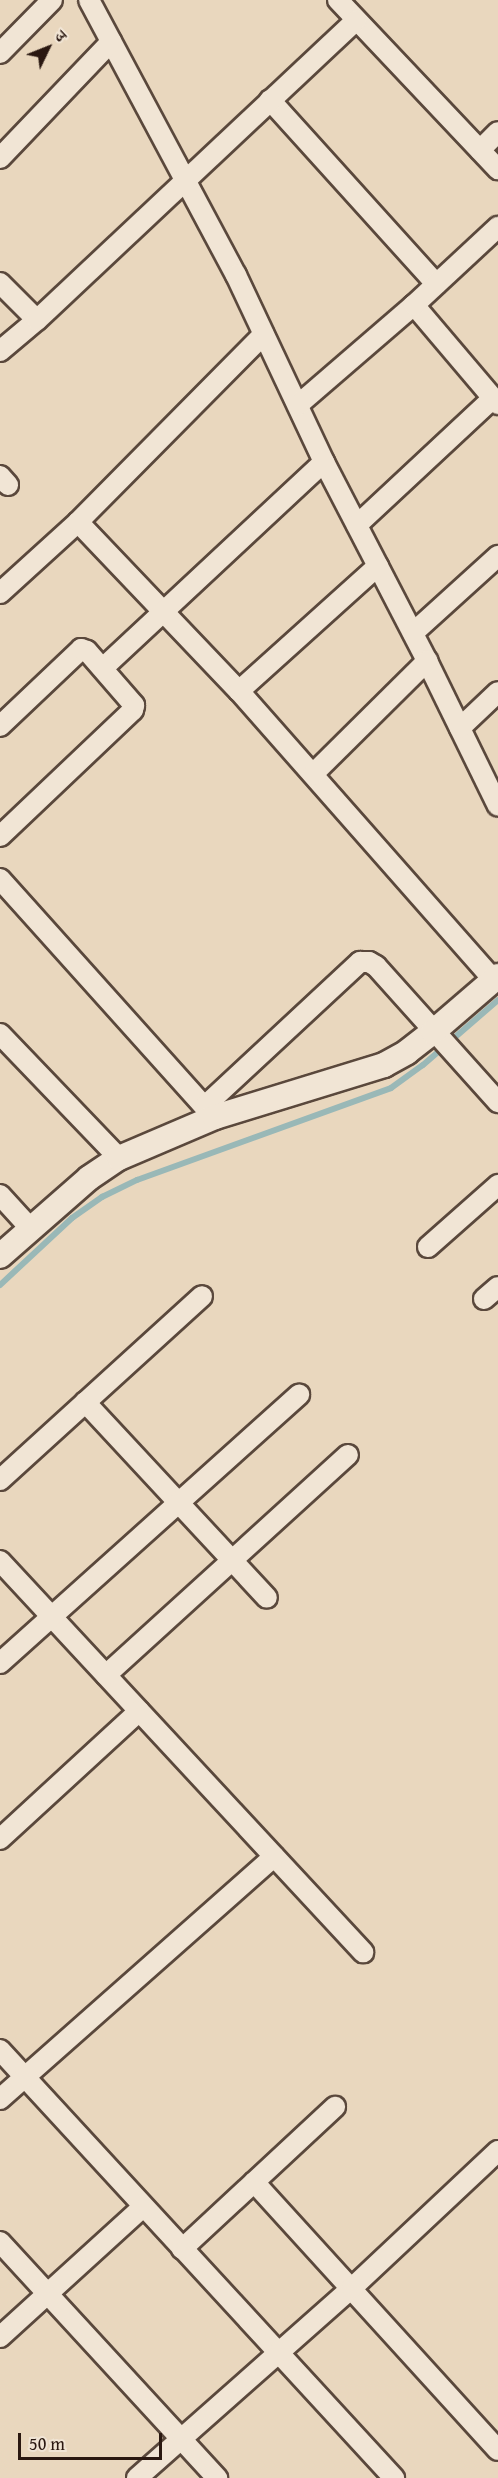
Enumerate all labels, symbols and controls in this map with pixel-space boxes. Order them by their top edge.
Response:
north arrow [18,18,78,78]
text: उ [50,25,73,47]
scale bar [21,2421,165,2459]
text: 50 m [29,2430,65,2457]

